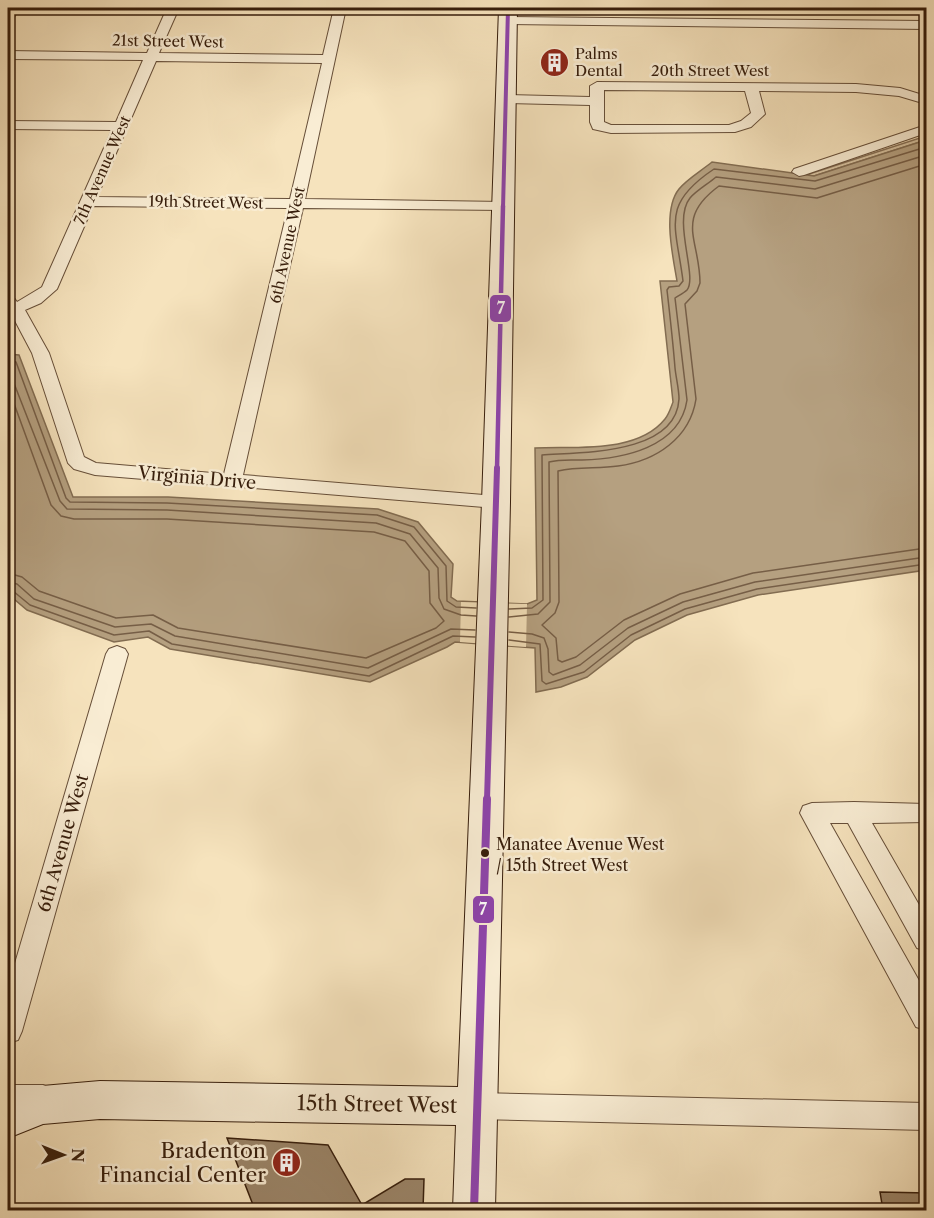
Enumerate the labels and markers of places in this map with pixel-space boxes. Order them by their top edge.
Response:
place label: Palms Dental [575,44,623,80]
building icon: Palms Dental [538,46,570,78]
place label: Manatee Avenue West / 15th Street West [496,834,665,875]
marker: Manatee Avenue West / 15th Street West [479,847,491,859]
place label: Bradenton Financial Center [99,1138,266,1187]
building icon: Bradenton Financial Center [271,1146,303,1178]

